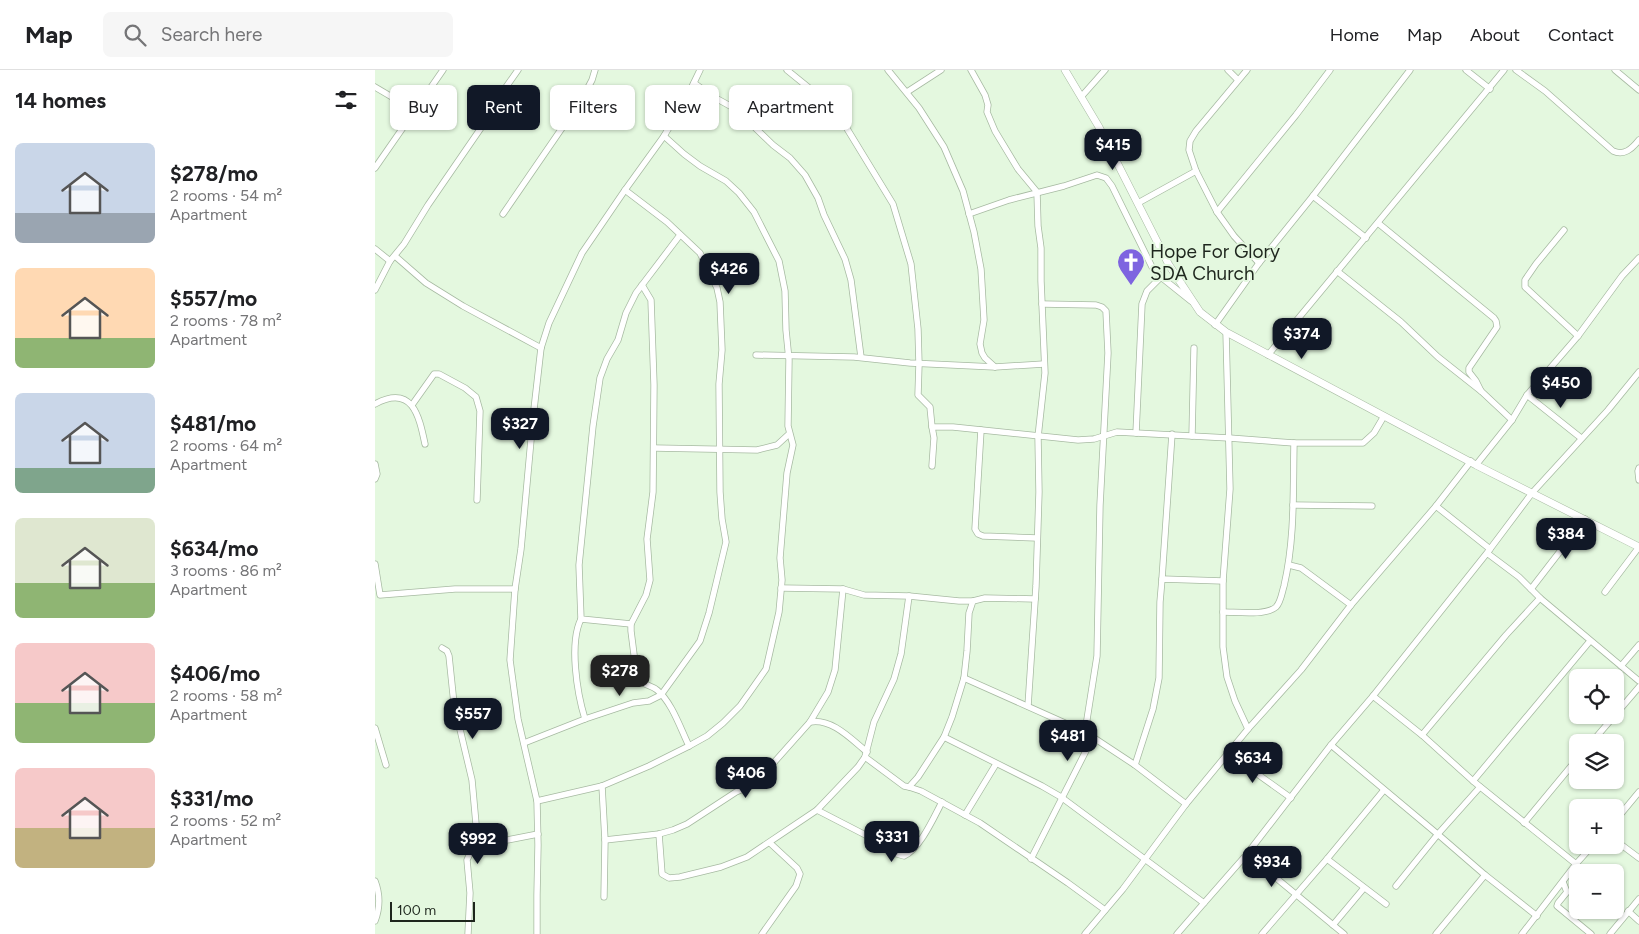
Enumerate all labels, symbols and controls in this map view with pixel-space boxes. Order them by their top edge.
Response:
search box [103,12,453,57]
text: Map [25,20,73,49]
icon: search [121,21,149,49]
text: Search here [161,23,262,46]
text: Home [1330,24,1379,46]
text: Map [1407,24,1442,46]
text: About [1470,24,1520,46]
text: Contact [1548,24,1614,46]
chip: Buy [390,85,457,130]
chip: Rent [467,85,540,130]
chip: Filters [550,85,635,130]
chip: New [645,85,719,130]
chip: Apartment [729,85,852,130]
icon: filters [332,86,360,114]
text: 14 homes [15,88,106,113]
pin: $415 [1083,128,1143,171]
text: $415 [1095,135,1131,154]
text: $278/mo [170,161,258,186]
icon: home [55,163,115,223]
text: 2 rooms · 54 m² [170,186,282,205]
text: Apartment [170,205,247,224]
place label: Hope For Glory SDA Church [1150,240,1280,285]
church icon: Hope For Glory SDA Church [1116,247,1146,286]
pin: $426 [699,252,759,295]
text: $426 [710,259,748,278]
text: $557/mo [170,286,257,311]
icon: home [55,288,115,348]
text: 2 rooms · 78 m² [170,311,282,330]
pin: $374 [1272,318,1332,360]
text: $374 [1284,324,1320,343]
text: Apartment [170,330,247,349]
pin: $450 [1531,366,1591,409]
text: $450 [1542,373,1580,392]
pin: $327 [490,408,550,450]
text: $481/mo [170,411,256,436]
icon: home [55,413,115,473]
text: $327 [502,414,538,433]
text: 2 rooms · 64 m² [170,436,282,455]
text: Apartment [170,455,247,474]
pin: $384 [1536,518,1596,560]
text: $384 [1547,524,1585,543]
text: $634/mo [170,536,258,561]
icon: home [55,538,115,598]
text: 3 rooms · 86 m² [170,561,282,580]
text: Apartment [170,580,247,599]
pin: $278 [590,654,650,697]
text: $406/mo [170,661,260,686]
text: $278 [602,661,638,680]
icon: home [55,663,115,723]
map controls [1569,669,1624,919]
button: locate [1569,669,1624,724]
text: 2 rooms · 58 m² [170,686,282,705]
pin: $557 [443,698,503,740]
text: $557 [455,704,491,723]
text: Apartment [170,705,247,724]
pin: $481 [1038,720,1098,762]
text: $481 [1050,726,1086,745]
button: layers [1569,734,1624,789]
pin: $634 [1223,742,1283,784]
text: $634 [1234,748,1272,767]
pin: $406 [716,756,776,799]
text: $406 [727,763,765,782]
text: $331/mo [170,786,253,811]
icon: home [55,788,115,848]
button: + [1569,799,1624,854]
text: 2 rooms · 52 m² [170,811,281,830]
pin: $331 [862,820,922,863]
pin: $992 [448,822,508,865]
text: $331 [875,827,909,846]
text: $992 [460,829,496,848]
text: Apartment [170,830,247,849]
pin: $934 [1242,846,1302,888]
text: $934 [1253,852,1291,871]
button: − [1569,864,1624,919]
scale bar [390,899,475,922]
text: 100 m [397,902,436,919]

